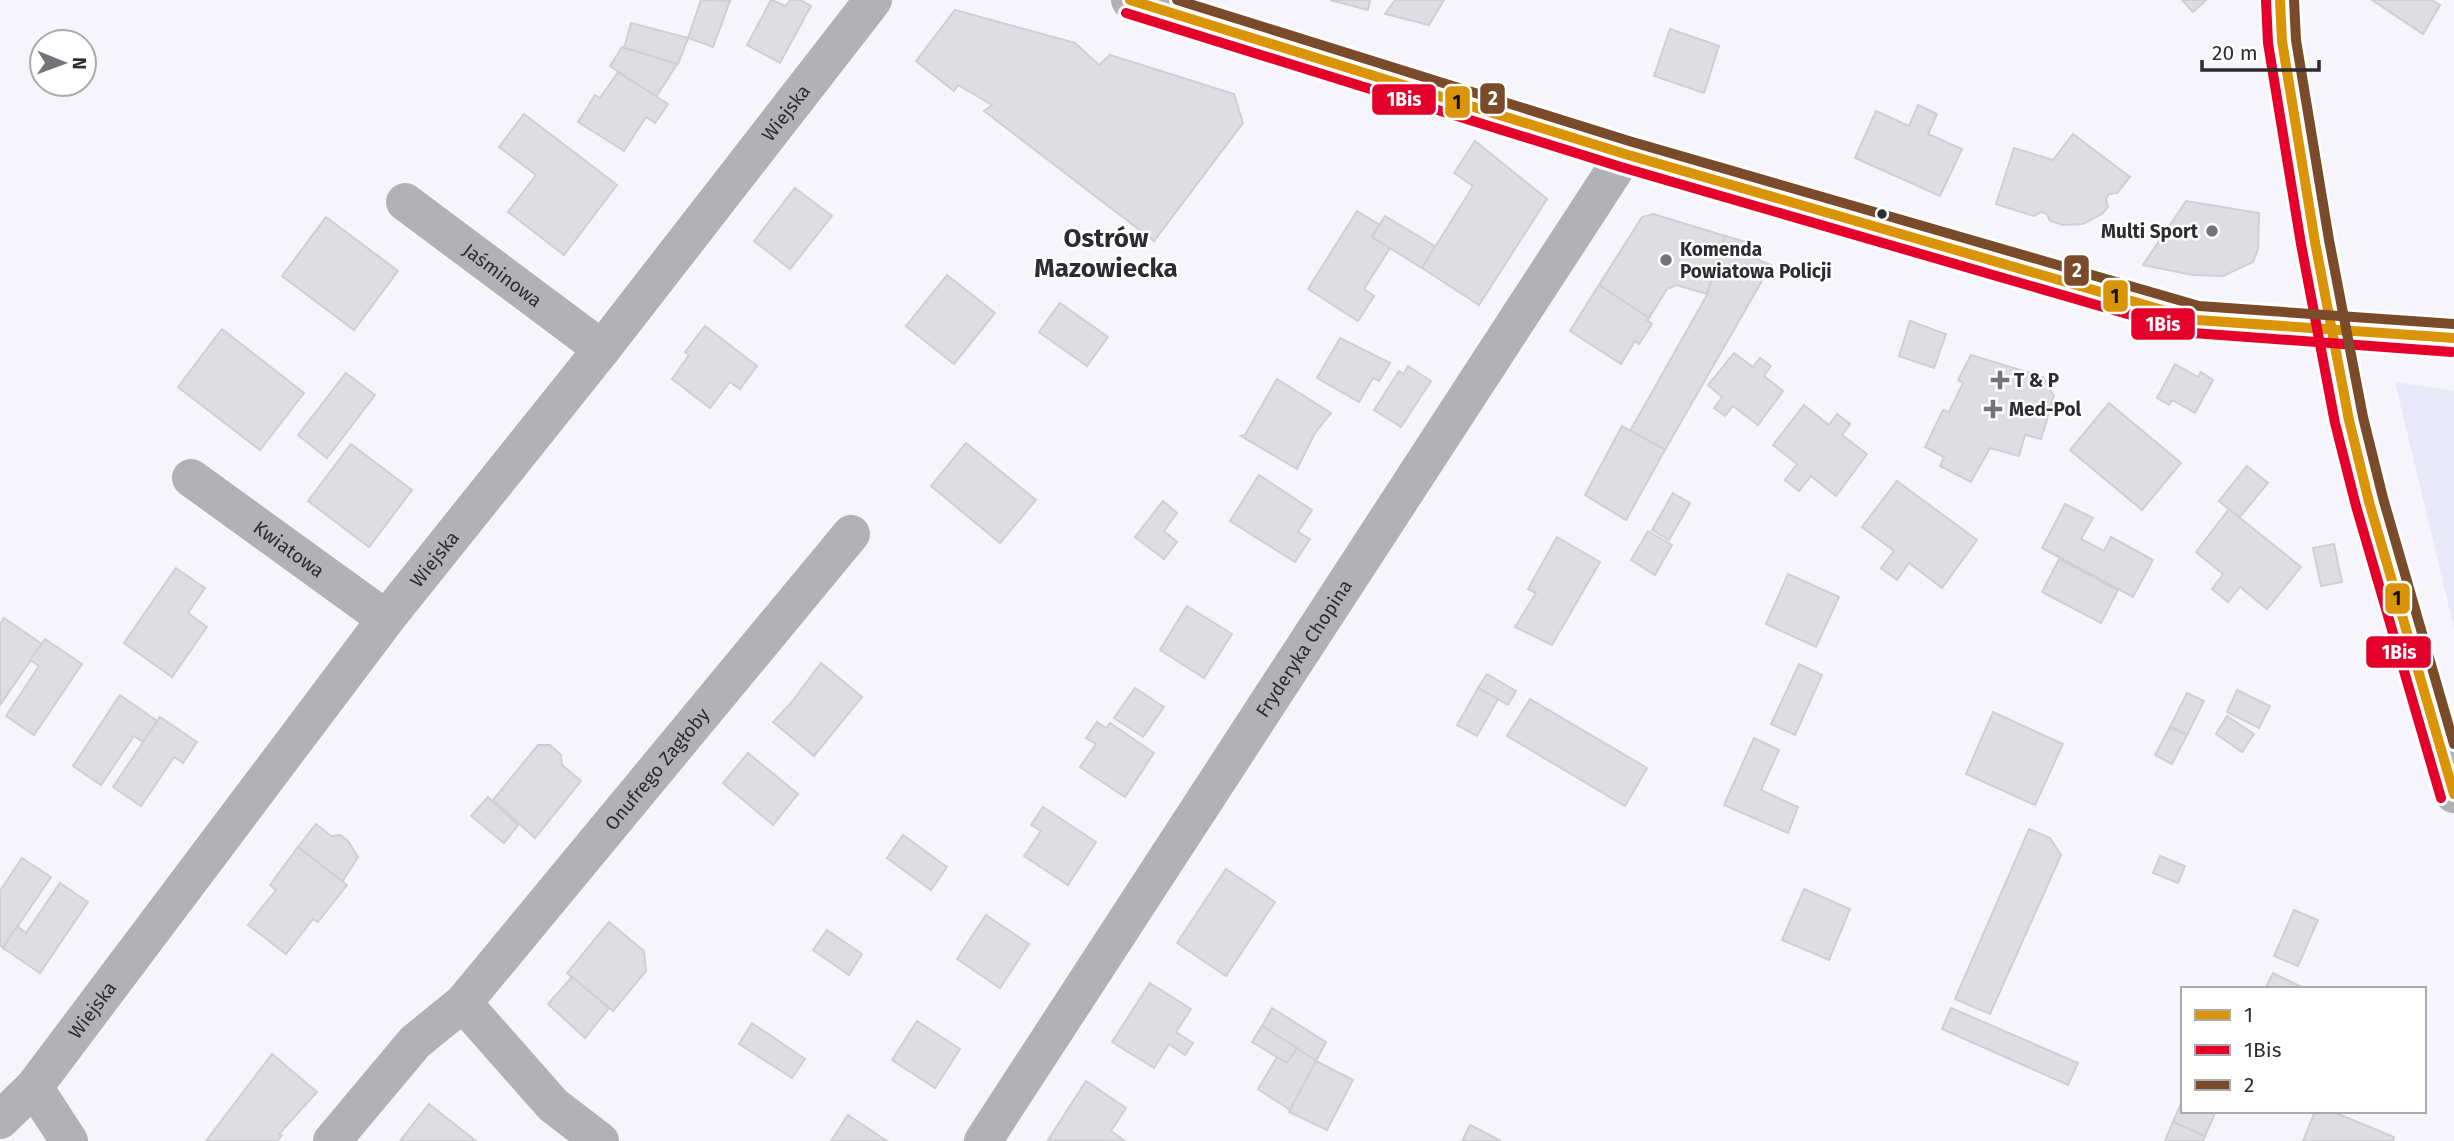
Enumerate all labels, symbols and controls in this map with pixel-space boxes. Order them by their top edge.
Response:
north arrow [28,28,98,98]
scale bar [2202,28,2319,72]
text: 20 m [2212,40,2258,66]
text: N [68,57,91,70]
street label: Wiejska [756,80,815,146]
line badge: 2 [1479,82,1506,115]
line badge: 1Bis [1371,83,1437,116]
line badge: 1 [1444,85,1471,119]
text: 2 [1488,87,1498,110]
text: 1Bis [1386,88,1422,111]
text: 1 [1453,91,1461,114]
unlabelled marker [1875,207,1889,221]
place label: Multi Sport [2101,220,2199,243]
district label: Ostrów Mazowiecka [1034,223,1178,284]
marker: Multi Sport [2204,223,2220,239]
street label: Jaśminowa [459,238,547,312]
place label: Komenda Powiatowa Policji [1680,238,1832,283]
marker: Komenda Powiatowa Policji [1658,252,1674,268]
line badge: 2 [2063,254,2090,287]
text: 2 [2072,259,2082,282]
line badge: 1 [2102,279,2129,313]
text: 1 [2111,285,2119,308]
line badge: 1Bis [2130,307,2196,341]
text: 1Bis [2145,313,2181,336]
place label: T & P [2014,369,2059,392]
marker: T & P [1992,372,2008,388]
place label: Med-Pol [2009,398,2081,421]
marker: Med-Pol [1983,399,2003,419]
street label: Kwiatowa [249,516,329,582]
street label: Wiejska [405,526,464,592]
street label: Fryderyka Chopina [1251,575,1357,721]
line badge: 1 [2384,582,2411,615]
text: 1 [2393,587,2401,610]
line badge: 1Bis [2365,635,2432,669]
text: 1Bis [2381,641,2417,664]
street label: Onufrego Zagłoby [600,703,714,835]
street label: Wiejska [63,977,121,1043]
legend [2181,987,2426,1113]
text: 1 [2244,1002,2253,1028]
text: 1Bis [2244,1037,2282,1063]
text: 2 [2244,1072,2254,1098]

